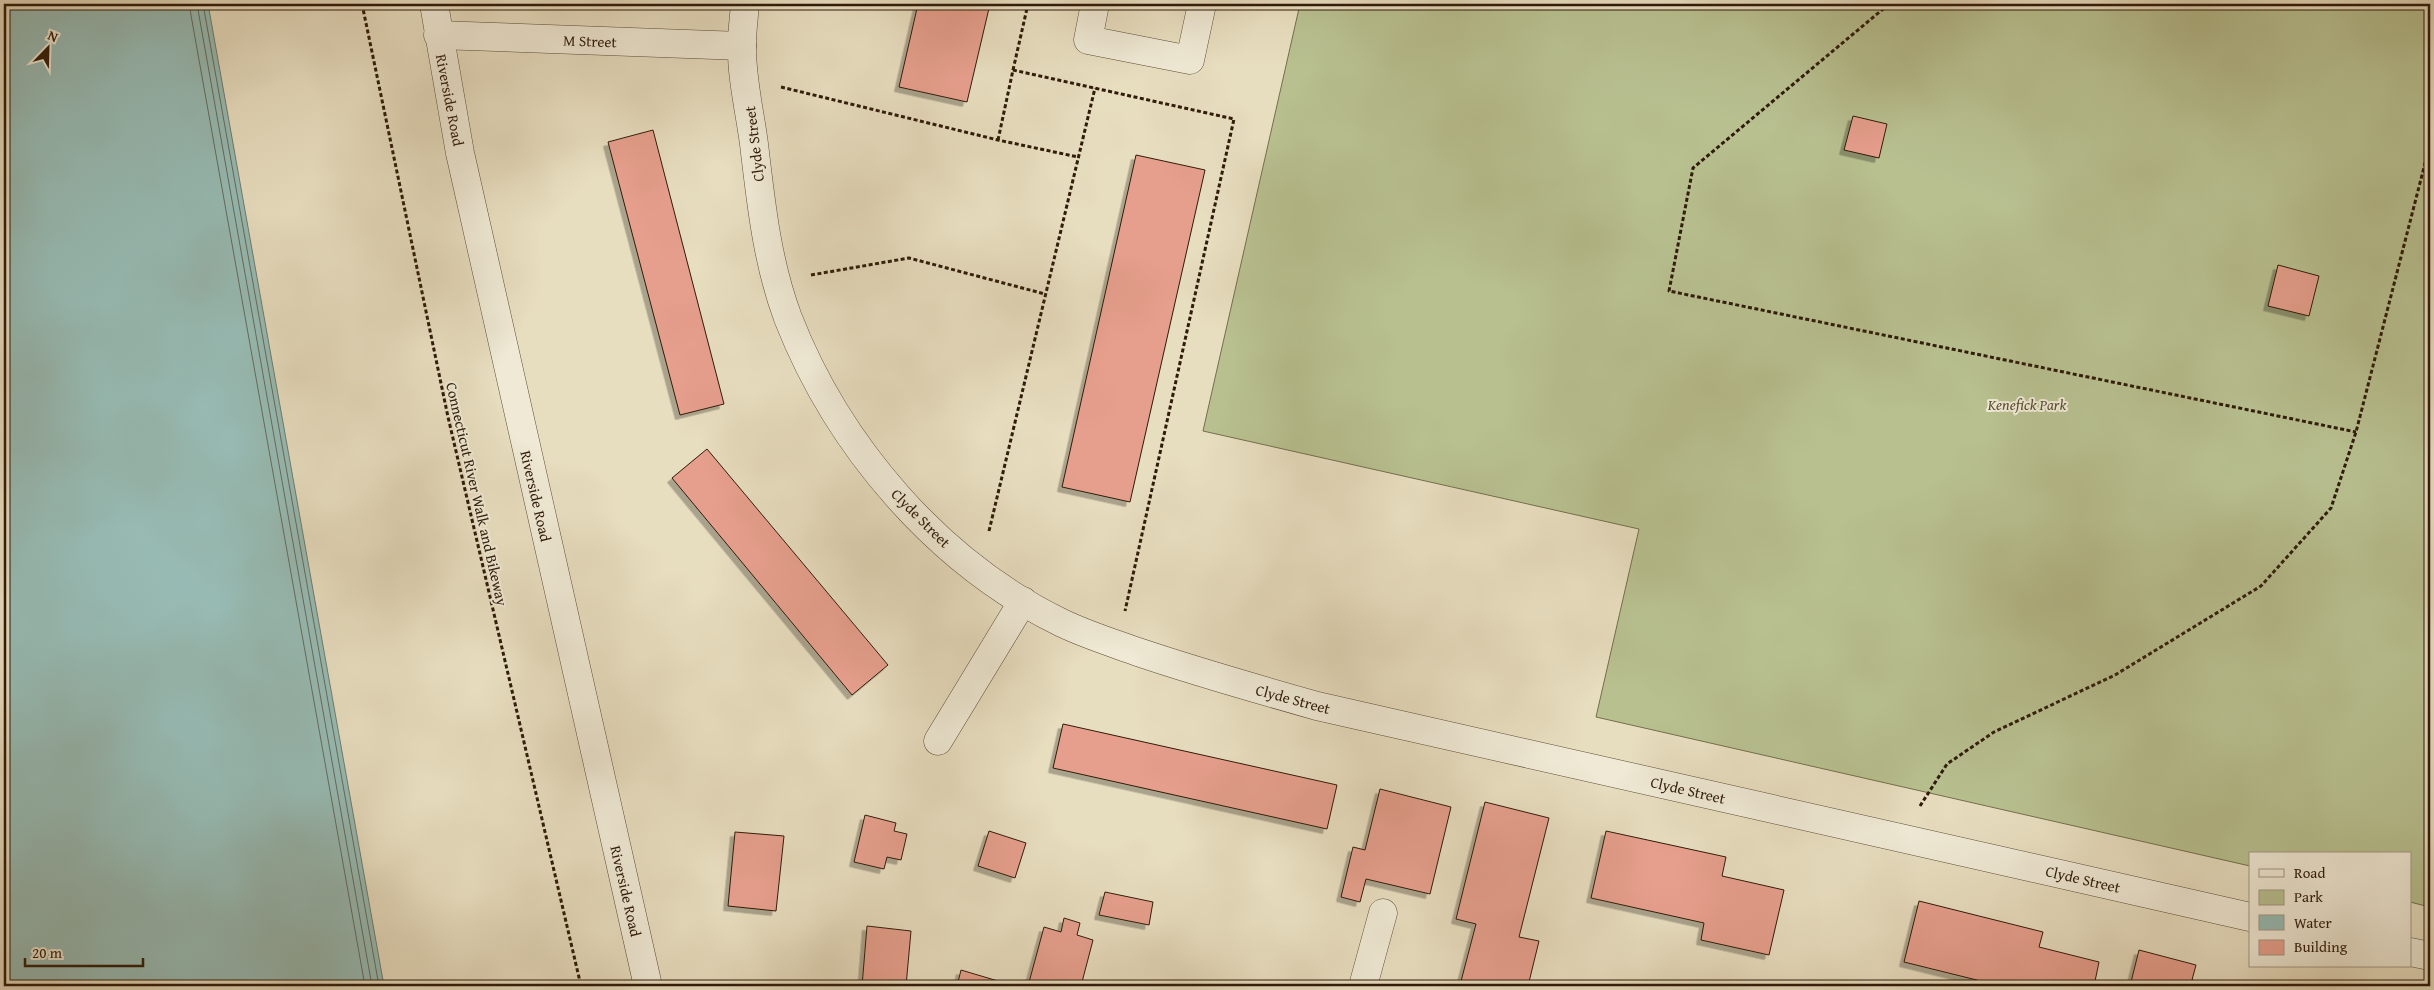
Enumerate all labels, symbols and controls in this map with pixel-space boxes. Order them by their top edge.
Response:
north arrow [22,22,72,72]
text: N [45,25,62,47]
street label: M Street [563,30,618,52]
street label: Riverside Road [431,52,469,148]
street label: Clyde Street [739,104,769,183]
street label: Connecticut River Walk and Bikeway [441,380,513,608]
park label: Kenefick Park [1987,394,2066,415]
street label: Riverside Road [515,448,557,544]
street label: Clyde Street [887,484,956,553]
street label: Clyde Street [1254,679,1333,719]
street label: Clyde Street [1649,771,1728,809]
street label: Riverside Road [605,843,647,939]
legend [2249,852,2412,968]
street label: Clyde Street [2044,860,2123,898]
text: Road [2294,862,2325,883]
text: Park [2294,886,2323,907]
text: Water [2294,912,2332,933]
scale bar [25,935,142,967]
text: Building [2294,936,2348,957]
text: 20 m [32,942,63,963]

